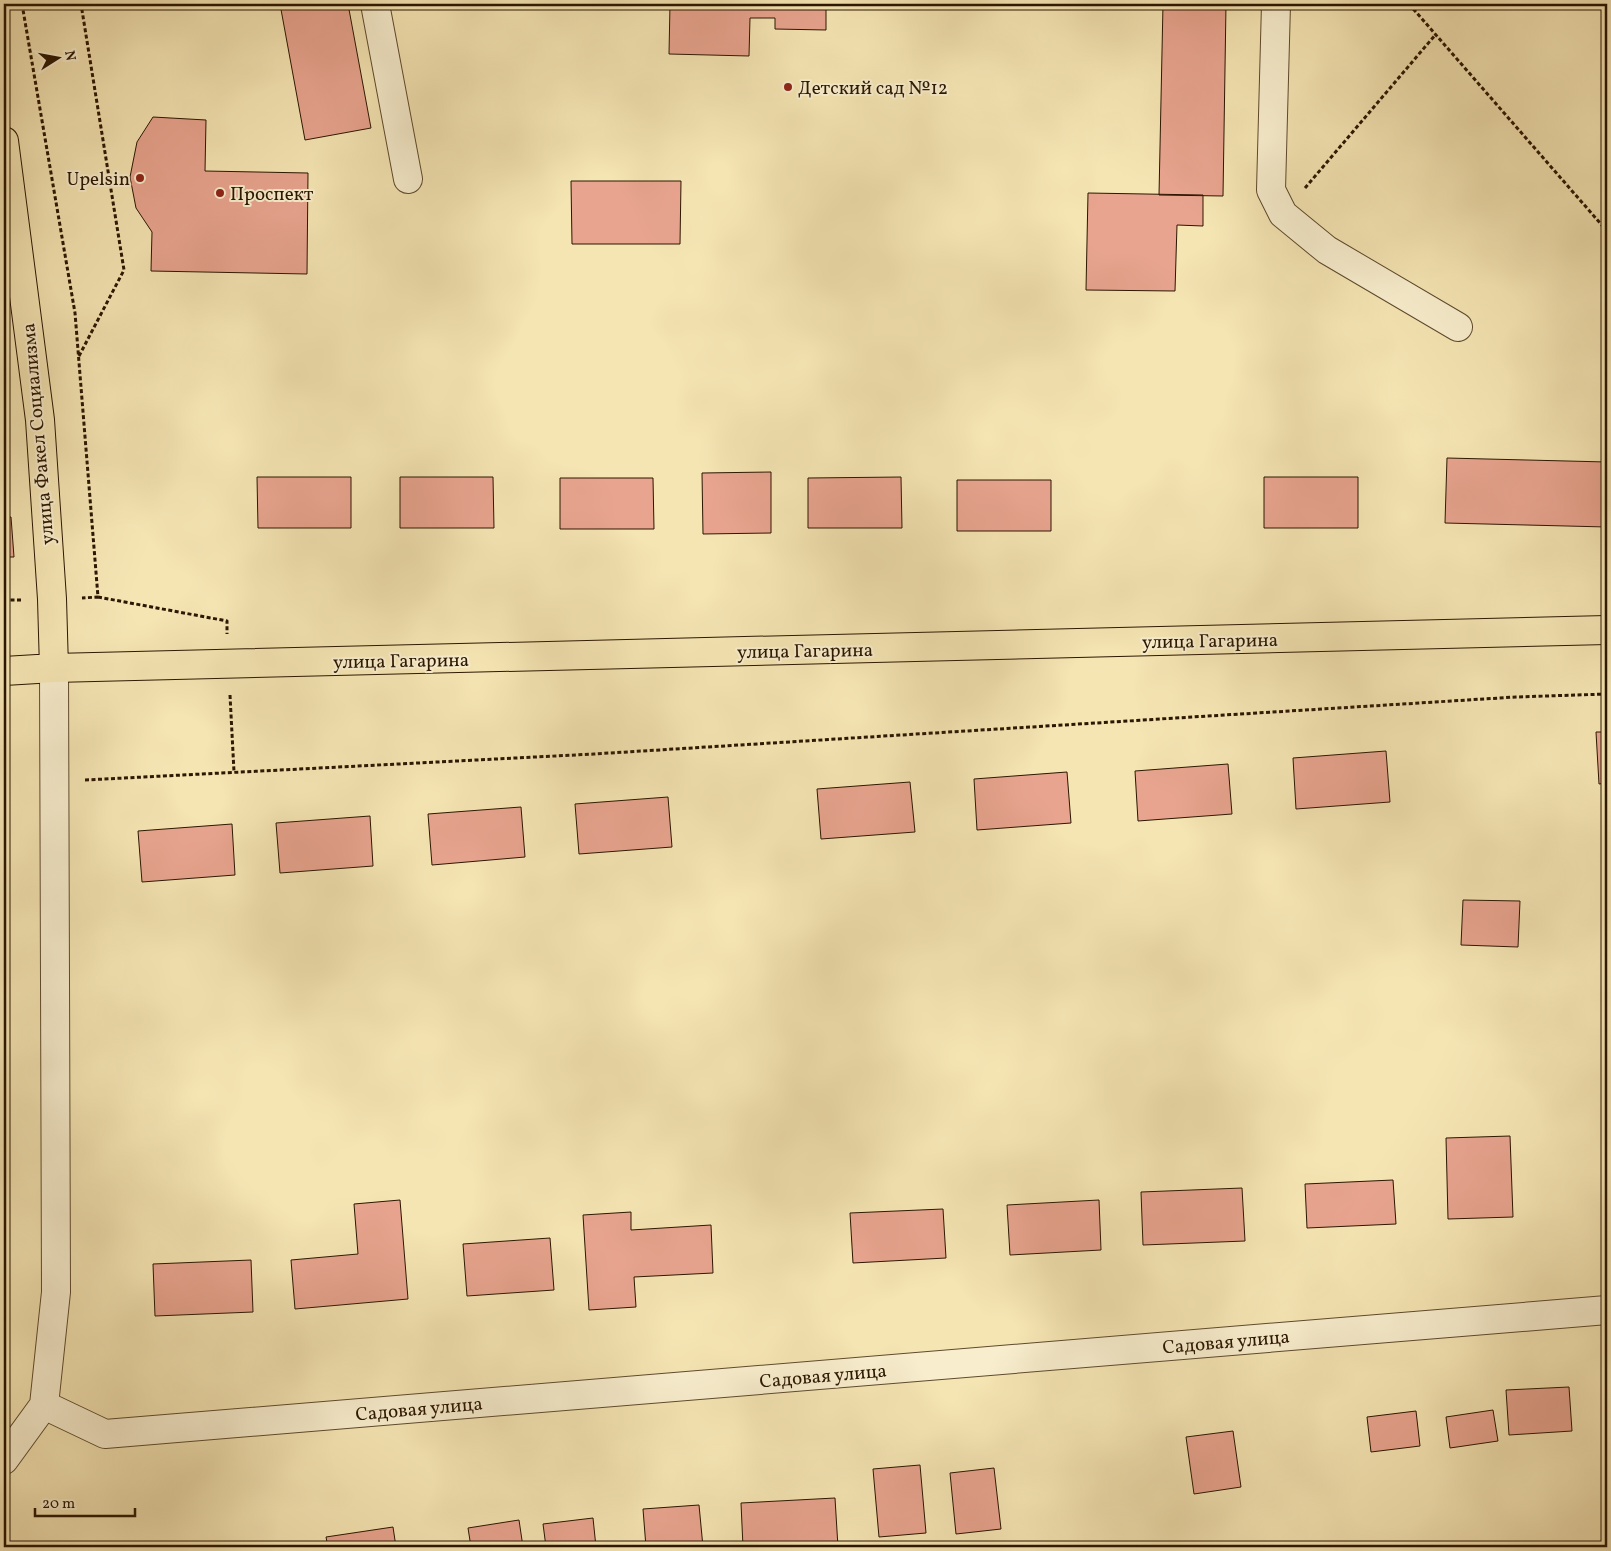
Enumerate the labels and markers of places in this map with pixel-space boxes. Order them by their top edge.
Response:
place label: Детский сад №12 [798,76,948,102]
marker: Детский сад №12 [782,81,794,93]
place label: Upelsin [66,167,130,193]
marker: Upelsin [134,172,146,184]
place label: Проспект [230,182,314,208]
marker: Проспект [214,187,226,199]

